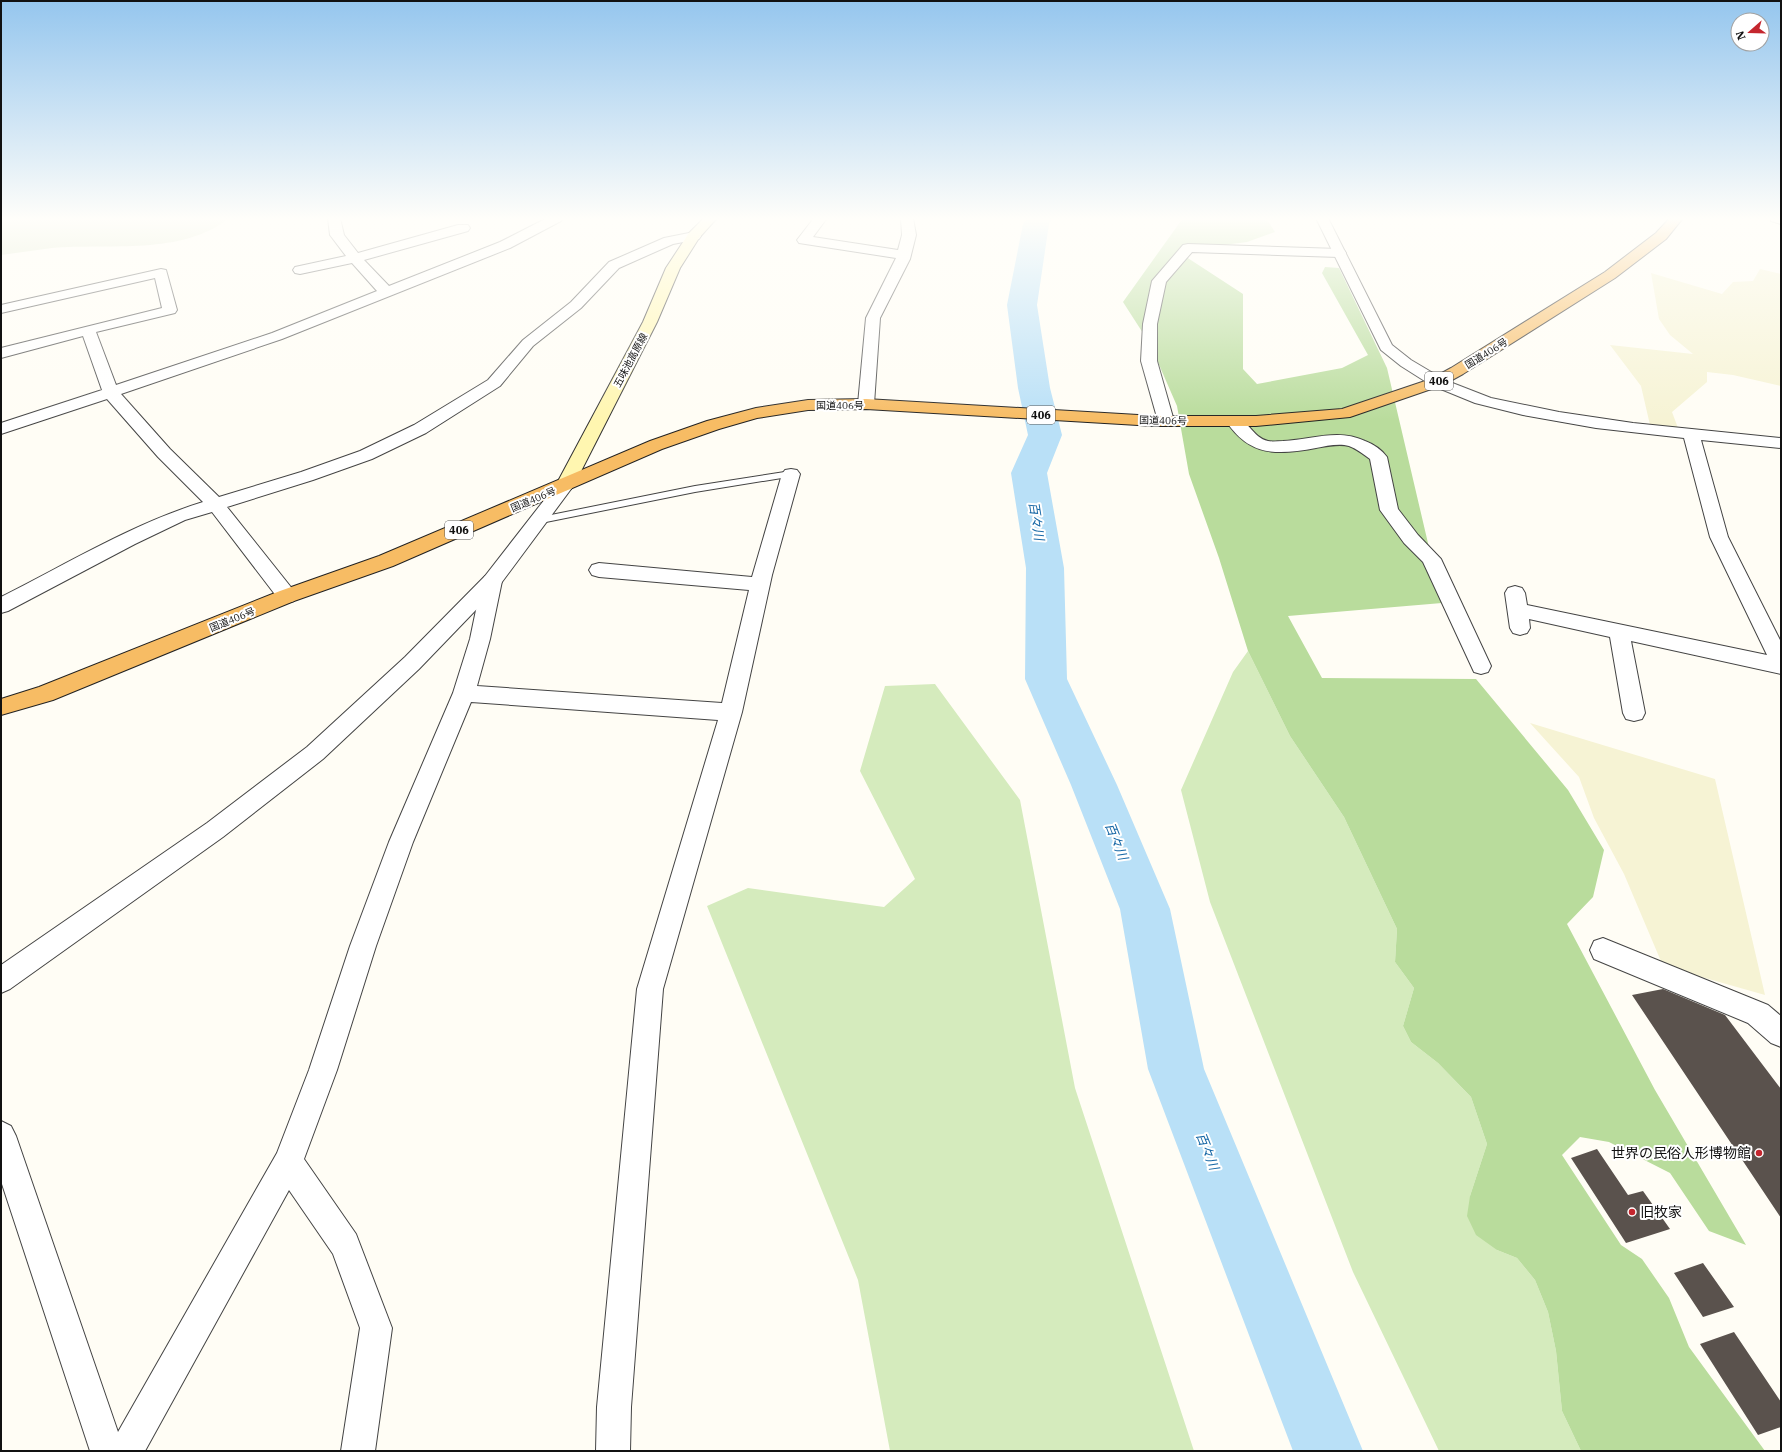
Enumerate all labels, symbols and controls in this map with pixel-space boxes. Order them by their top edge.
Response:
north arrow [1730,12,1770,52]
text: N [1732,29,1749,42]
street label: 五味池高原線 [611,331,650,390]
street label: 国道406号 [1462,335,1510,372]
road number: 406 [1425,372,1453,390]
street label: 国道406号 [816,399,864,412]
road number: 406 [1027,406,1055,424]
street label: 国道406号 [1139,414,1187,427]
street label: 国道406号 [509,484,558,515]
water label: 百々川 [1025,500,1048,544]
road number: 406 [445,521,473,539]
street label: 国道406号 [207,604,257,634]
water label: 百々川 [1101,820,1132,864]
water label: 百々川 [1192,1130,1223,1174]
place label: 世界の民俗人形博物館 [1611,1144,1751,1162]
marker: 世界の民俗人形博物館 [1754,1148,1764,1158]
place label: 旧牧家 [1640,1203,1682,1221]
marker: 旧牧家 [1627,1207,1637,1217]

